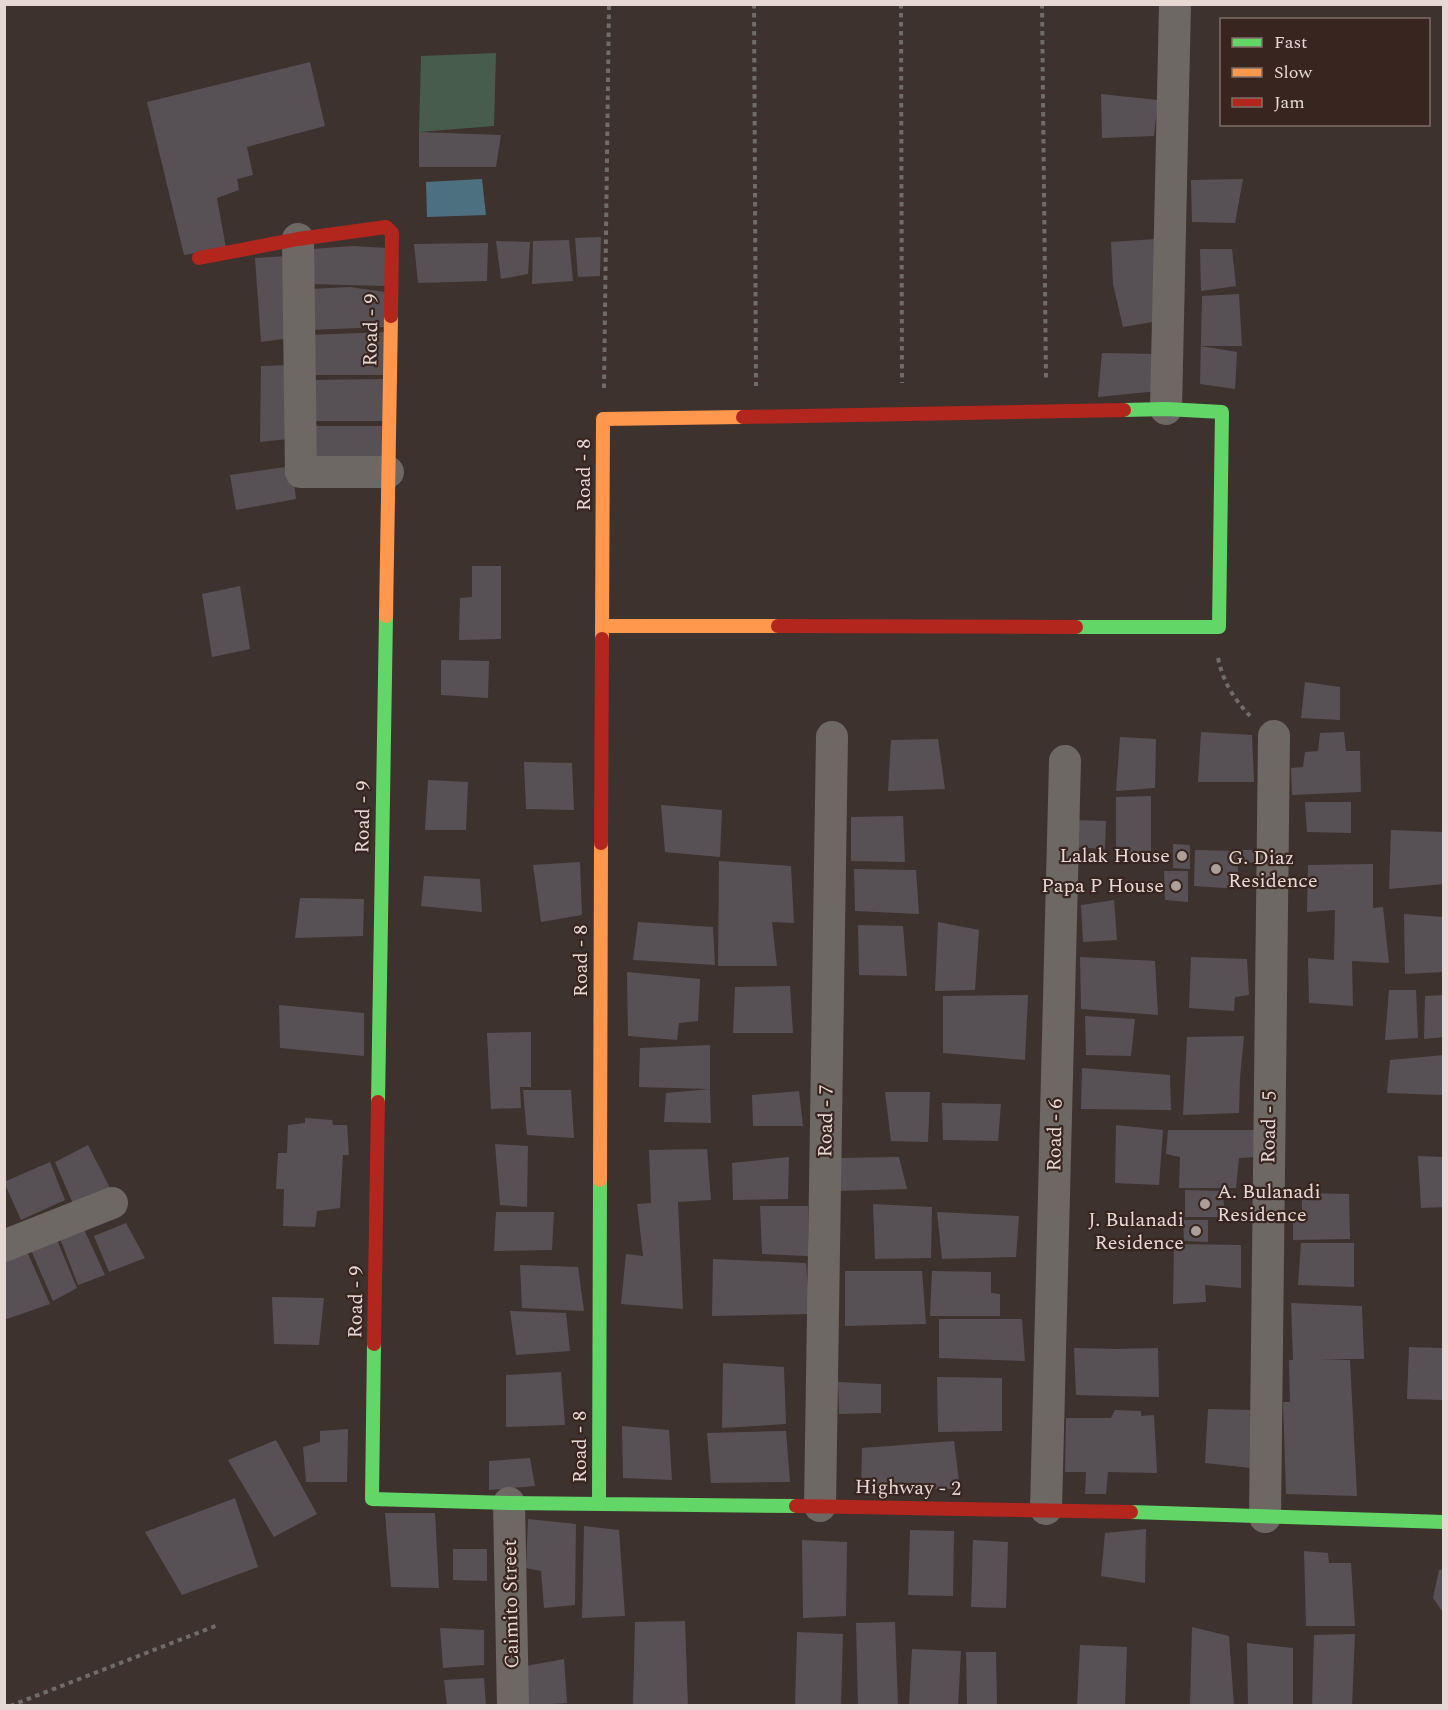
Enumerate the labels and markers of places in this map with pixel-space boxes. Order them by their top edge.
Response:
place label: Lalak House [1059,841,1170,871]
place label: G. Diaz Residence [1228,843,1318,896]
marker: Lalak House [1175,849,1189,863]
marker: G. Diaz Residence [1209,862,1223,876]
place label: Papa P House [1041,871,1164,901]
marker: Papa P House [1169,879,1183,893]
place label: A. Bulanadi Residence [1217,1177,1321,1230]
marker: A. Bulanadi Residence [1198,1197,1212,1211]
place label: J. Bulanadi Residence [1088,1205,1184,1258]
marker: J. Bulanadi Residence [1189,1224,1203,1238]

